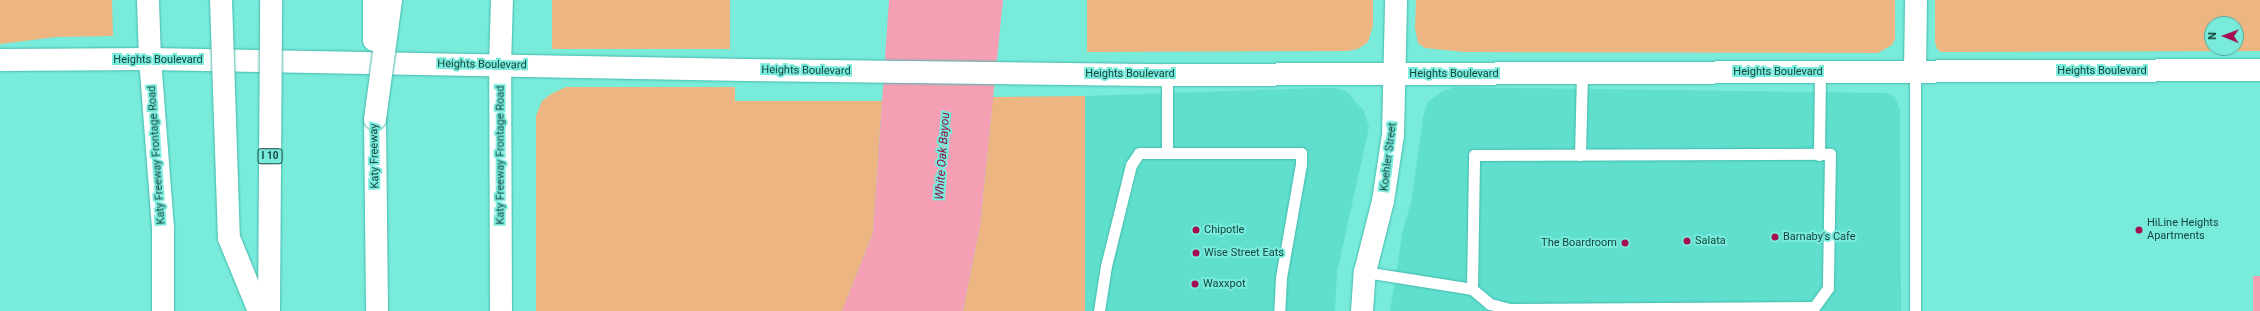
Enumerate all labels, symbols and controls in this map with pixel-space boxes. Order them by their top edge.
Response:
north arrow [2204,16,2244,56]
text: N [2206,32,2219,40]
street label: Heights Boulevard [113,53,203,67]
street label: Heights Boulevard [437,58,527,72]
street label: Heights Boulevard [761,64,851,78]
street label: Heights Boulevard [2057,64,2147,78]
street label: Heights Boulevard [1733,65,1823,79]
street label: Heights Boulevard [1085,67,1175,81]
street label: Heights Boulevard [1409,67,1499,81]
street label: Katy Freeway Frontage Road [146,85,168,225]
street label: Katy Freeway Frontage Road [494,85,508,225]
water label: White Oak Bayou [933,112,953,200]
street label: Koehler Street [1378,122,1400,192]
street label: Katy Freeway [368,123,382,189]
road number: I 10 [257,148,283,164]
place label: HiLine Heights Apartments [2147,217,2219,243]
place label: Chipotle [1204,223,1244,237]
marker: Chipotle [1191,225,1201,235]
marker: HiLine Heights Apartments [2134,225,2144,235]
place label: Barnaby's Cafe [1783,230,1856,244]
marker: Barnaby's Cafe [1770,232,1780,242]
place label: Salata [1695,234,1726,248]
place label: The Boardroom [1541,236,1617,250]
marker: Salata [1682,236,1692,246]
marker: The Boardroom [1620,238,1630,248]
place label: Wise Street Eats [1204,246,1284,260]
marker: Wise Street Eats [1191,248,1201,258]
place label: Waxxpot [1203,277,1246,291]
marker: Waxxpot [1190,279,1200,289]

